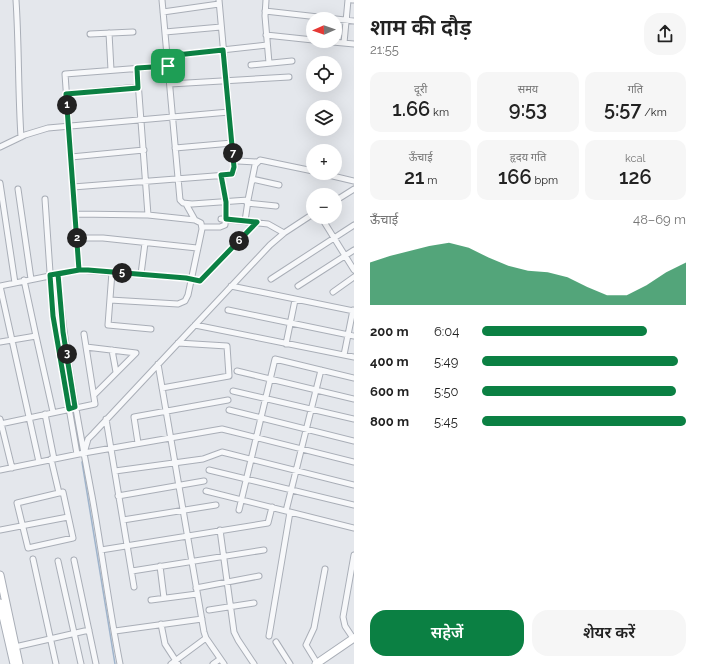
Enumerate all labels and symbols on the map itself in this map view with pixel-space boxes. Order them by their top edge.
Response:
north arrow [306,12,342,48]
pin [151,49,185,83]
pin: 1 [57,95,77,115]
pin: 7 [223,143,243,163]
pin: 2 [67,228,87,248]
pin: 6 [229,231,249,251]
pin: 5 [112,263,132,283]
pin: 3 [57,344,77,364]

